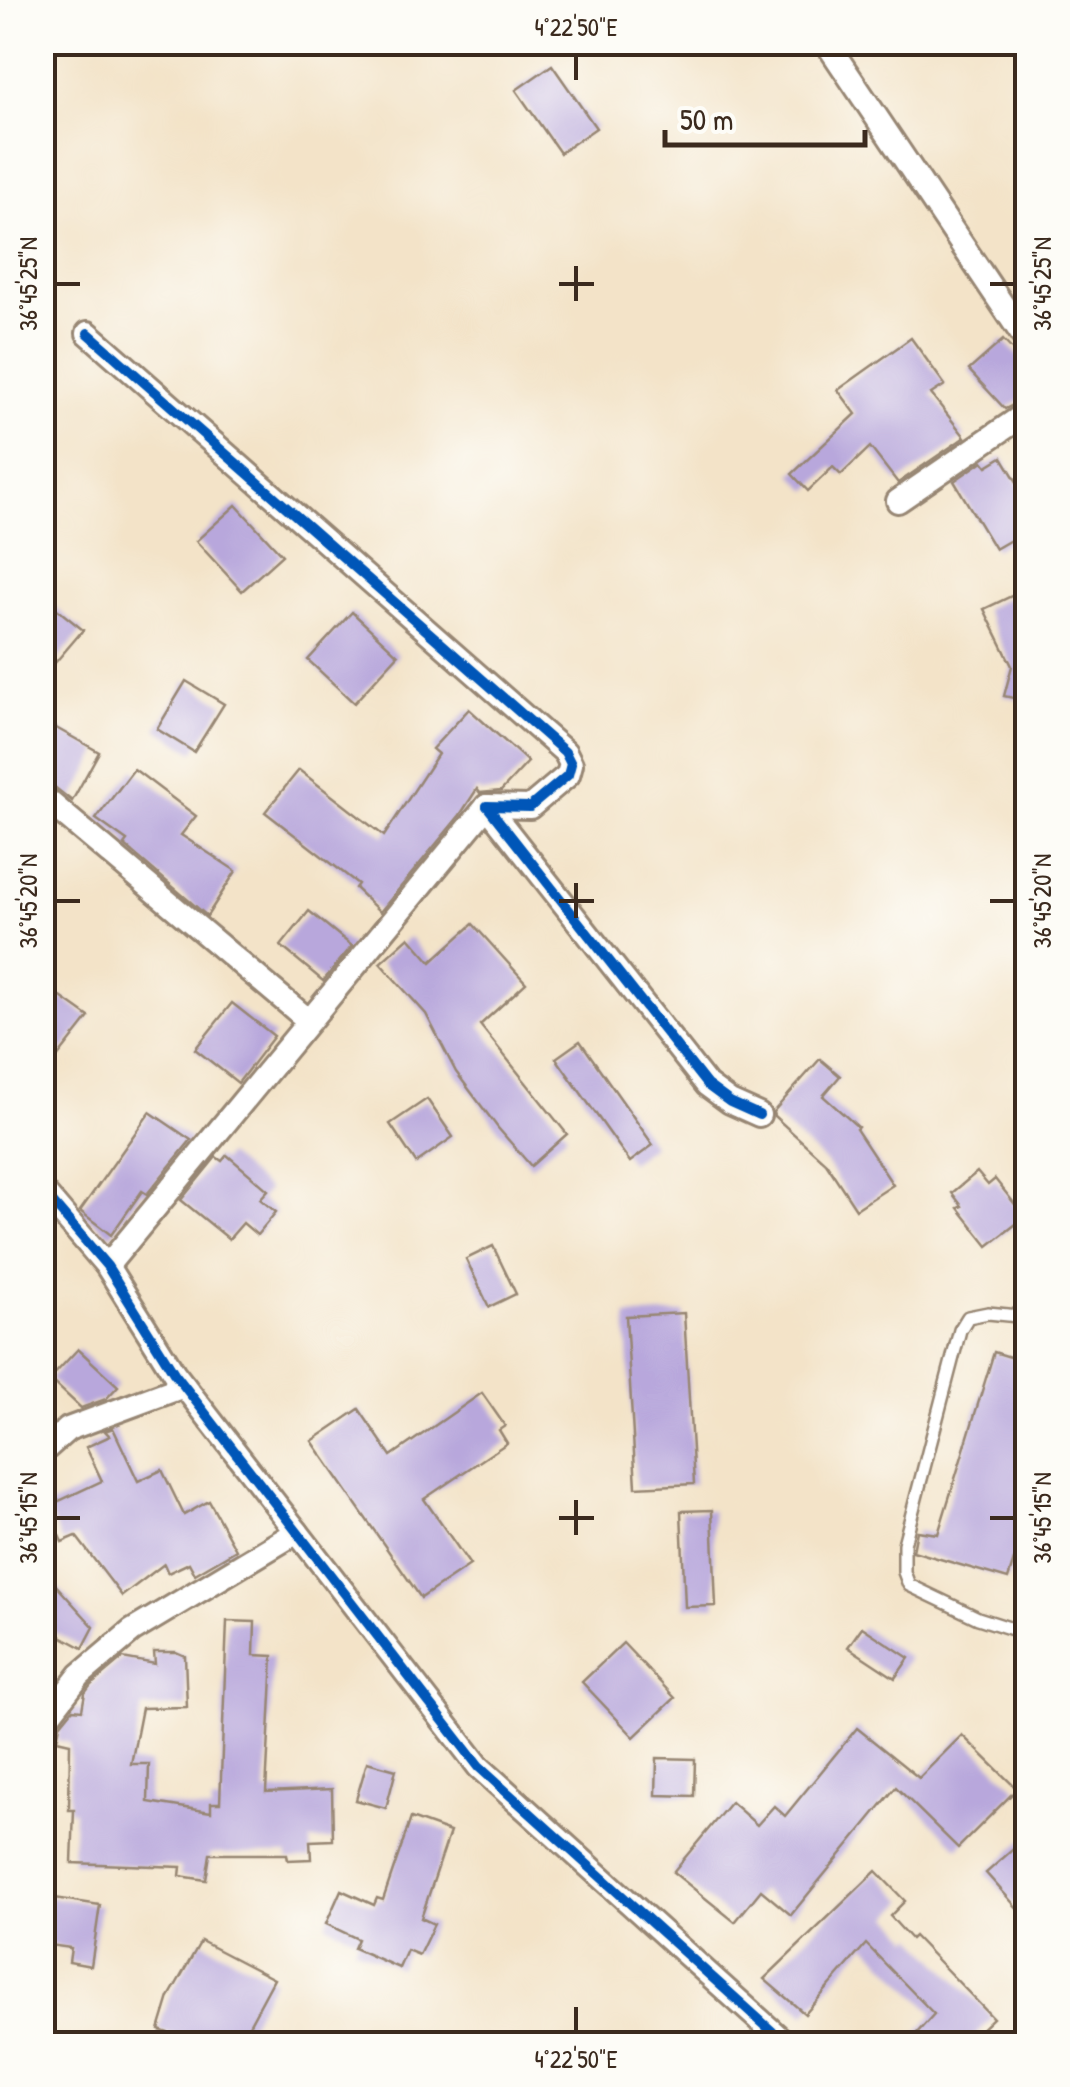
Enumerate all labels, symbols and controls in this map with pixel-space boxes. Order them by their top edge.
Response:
text: 4°22'50"E [534,10,618,44]
scale bar [665,85,865,147]
text: 50 m [680,99,733,139]
text: 36°45'25"N [11,237,45,331]
text: 36°45'25"N [1025,237,1059,331]
text: 36°45'20"N [11,854,45,948]
text: 36°45'20"N [1025,854,1059,948]
text: 36°45'15"N [11,1472,45,1564]
text: 36°45'15"N [1025,1472,1059,1564]
text: 4°22'50"E [534,2042,618,2076]

